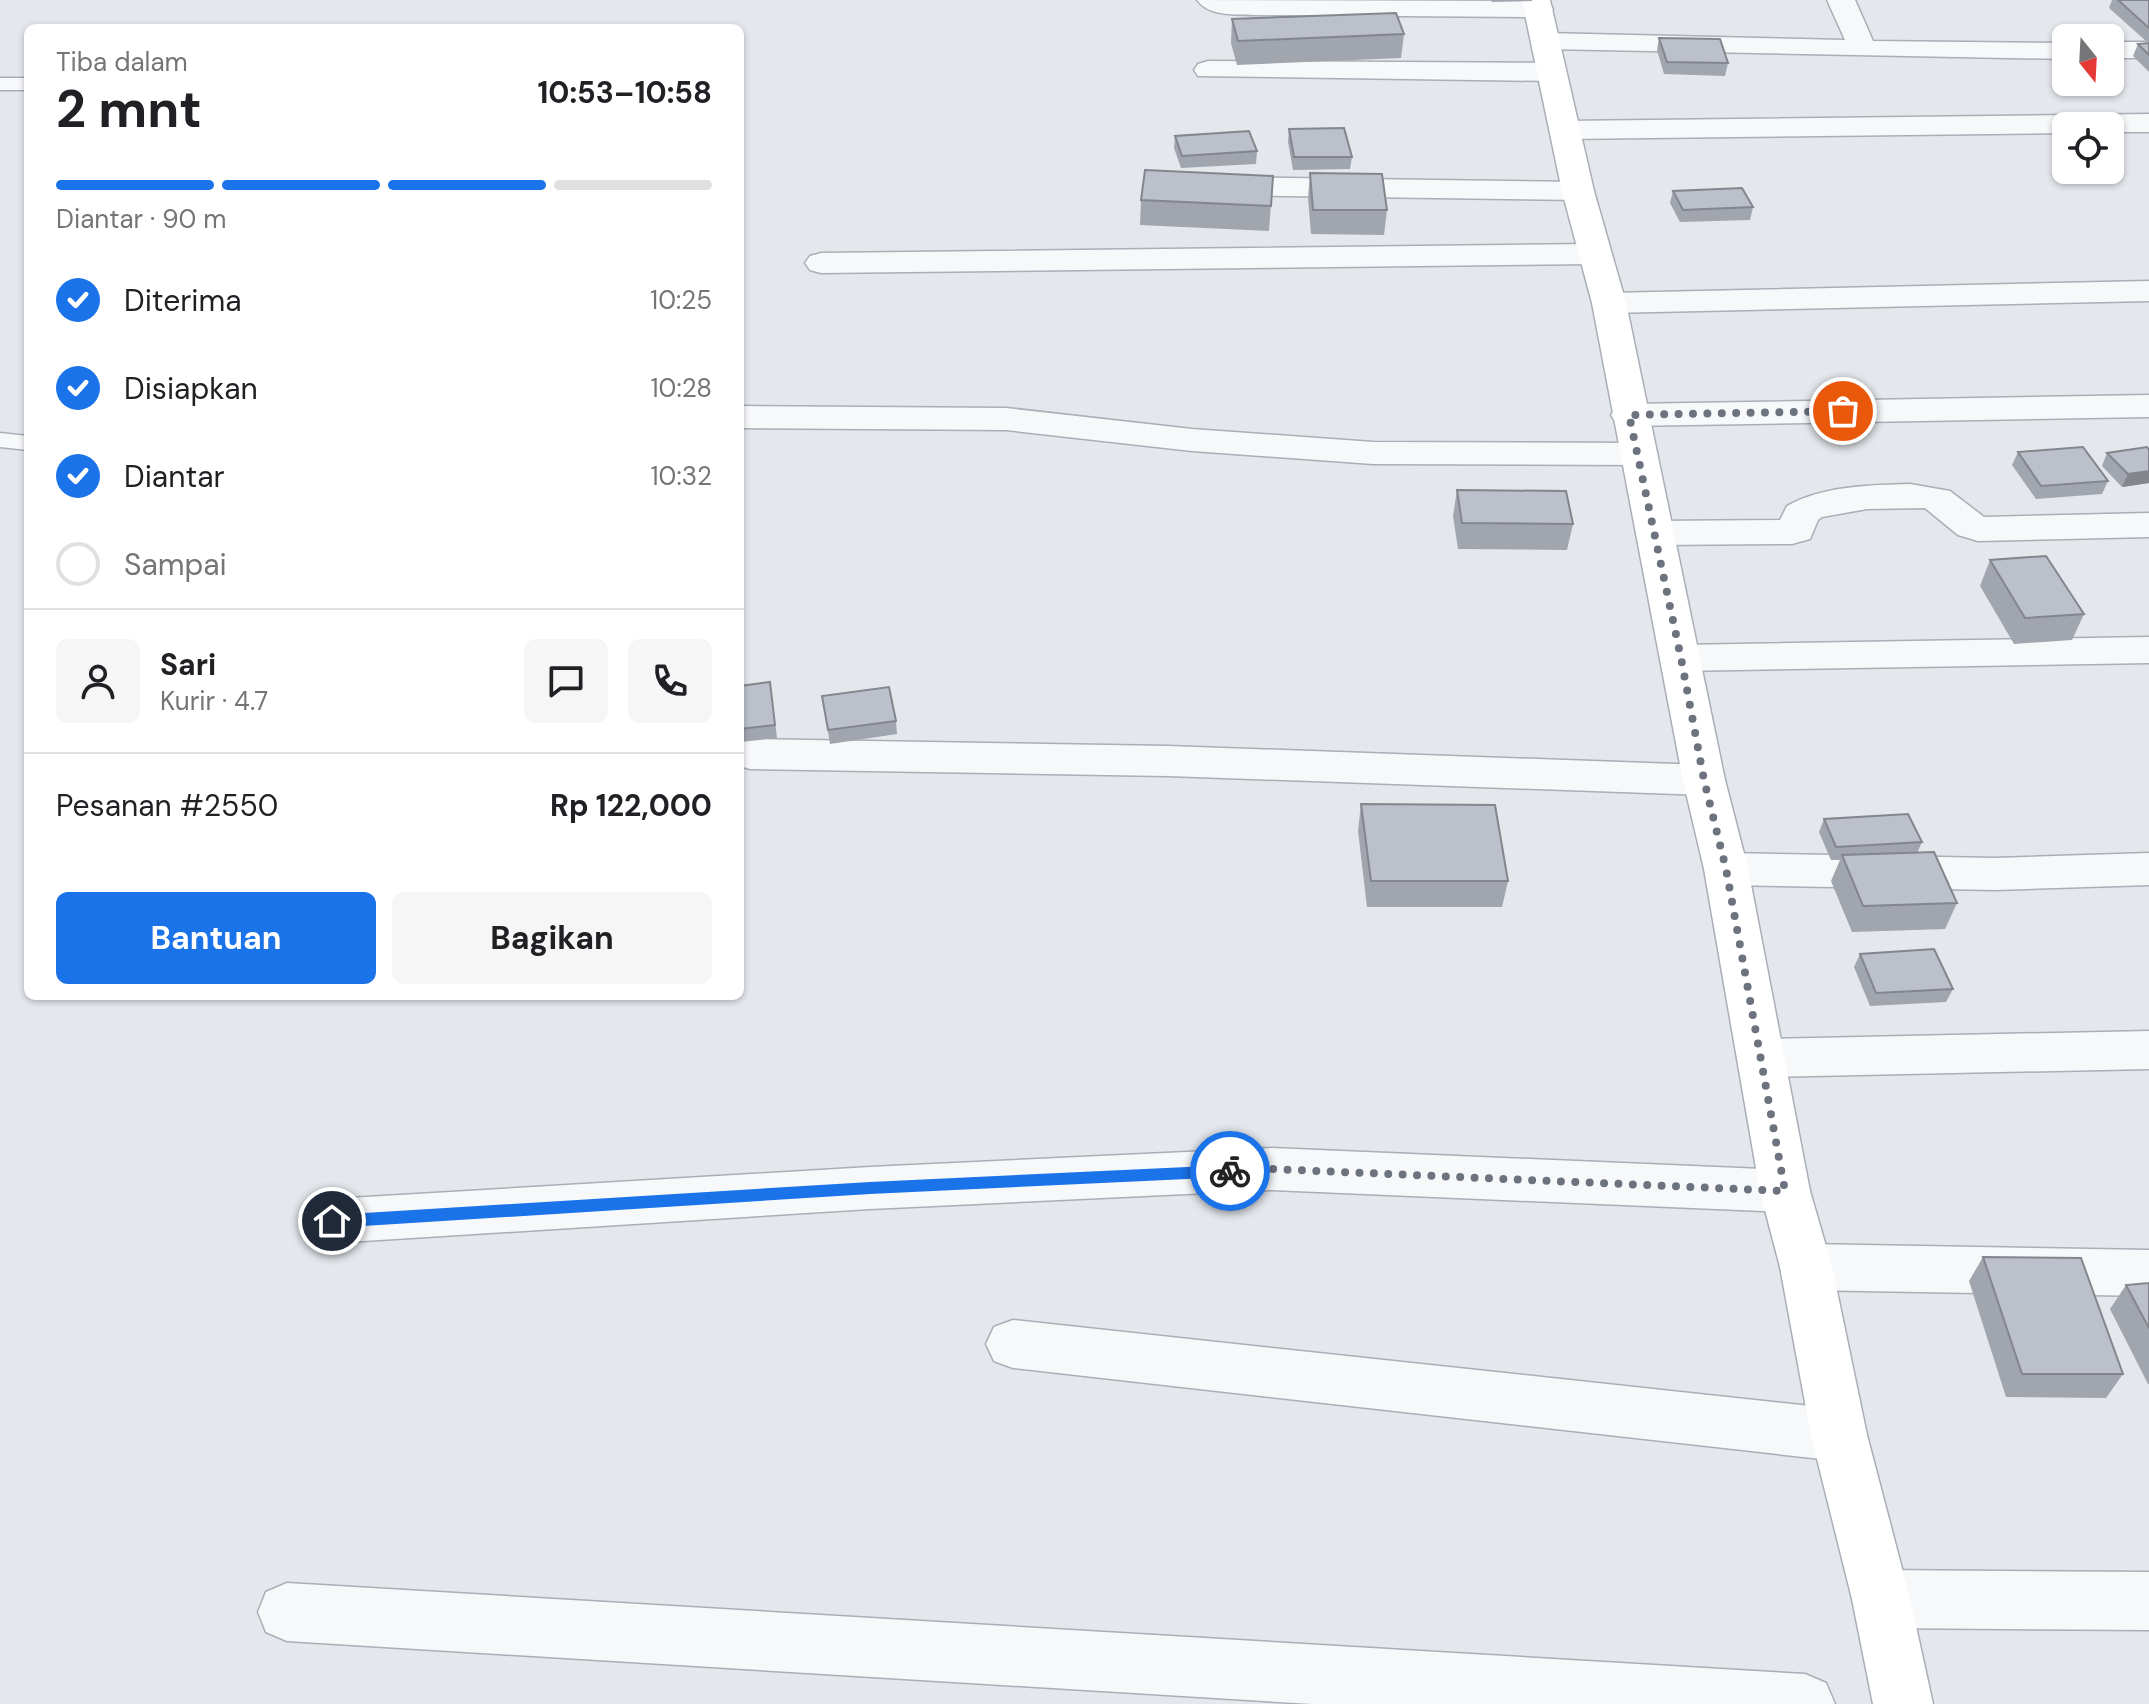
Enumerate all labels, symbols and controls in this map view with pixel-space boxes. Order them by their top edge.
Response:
north arrow [2052,24,2124,96]
map controls [2052,24,2124,184]
text: Tiba dalam [56,45,188,79]
text: 10:53–10:58 [537,73,712,112]
text: 2 mnt [56,75,202,143]
button: locate [2052,112,2124,184]
text: Diantar · 90 m [56,202,226,236]
icon: check [56,278,100,322]
text: Diterima [124,281,242,320]
text: 10:25 [650,283,712,317]
icon: check [56,366,100,410]
text: Disiapkan [124,369,258,408]
text: 10:28 [651,371,712,405]
pin [1809,377,1877,445]
icon: bag [1821,389,1865,433]
icon: check [56,454,100,498]
text: Diantar [124,457,225,496]
text: 10:32 [651,459,712,493]
text: Sampai [124,545,227,584]
button: person [56,639,140,723]
button: chat [524,639,608,723]
button: phone [628,639,712,723]
text: Sari [160,645,216,684]
text: Kurir · 4.7 [160,684,268,718]
text: Pesanan #2550 [56,786,278,825]
text: Rp 122,000 [550,786,712,825]
button: Bantuan [56,892,376,984]
button: Bagikan [392,892,712,984]
courier [1190,1131,1270,1211]
icon: bike [1208,1149,1252,1193]
pin [298,1187,366,1255]
icon: home [310,1199,354,1243]

